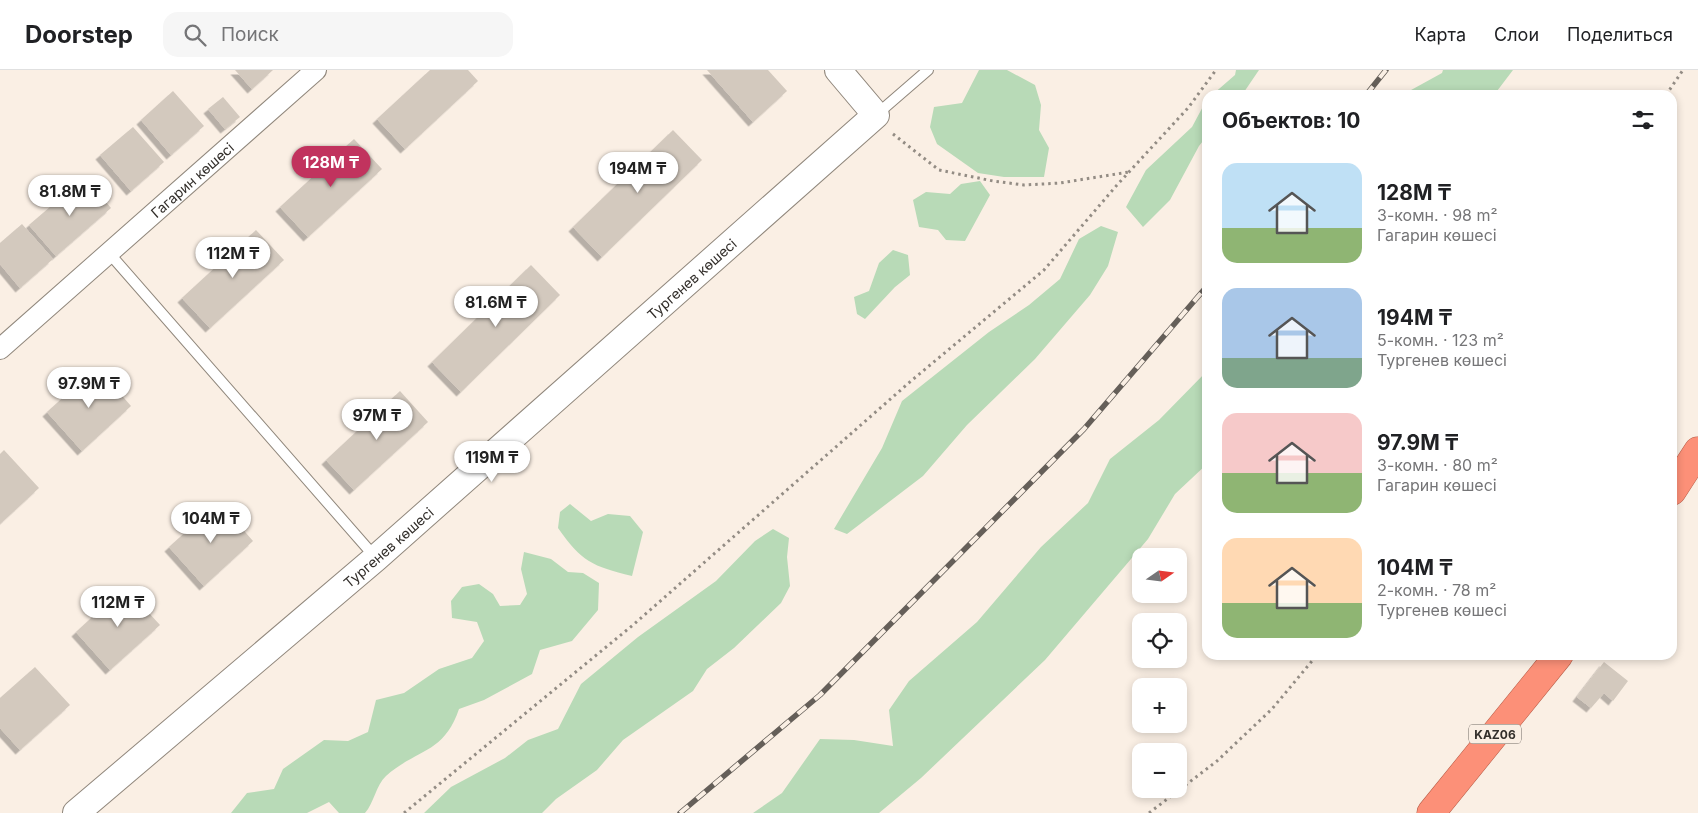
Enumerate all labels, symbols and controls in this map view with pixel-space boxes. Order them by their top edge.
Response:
search box [163,12,513,57]
text: Doorstep [25,20,133,49]
icon: search [181,21,209,49]
text: Поиск [221,23,279,46]
text: Карта [1414,24,1466,45]
text: Слои [1494,24,1539,45]
text: Поделиться [1567,24,1673,45]
icon: filters [1629,106,1657,134]
text: Объектов: 10 [1222,108,1360,133]
street label: Гагарин көшесі [147,139,237,221]
pin: 128M ₸ [290,146,372,188]
text: 128M ₸ [303,152,359,172]
pin: 194M ₸ [597,152,679,194]
text: 194M ₸ [609,158,667,178]
pin: 81.8M ₸ [24,174,116,217]
text: 128M ₸ [1377,180,1452,205]
text: 81.8M ₸ [39,181,101,201]
icon: home [1262,183,1322,243]
text: 3-комн. · 98 m² [1377,205,1498,225]
text: Гагарин көшесі [1377,225,1497,245]
street label: Тургенев көшесі [643,235,740,323]
pin: 112M ₸ [192,236,274,279]
text: 112M ₸ [206,243,260,263]
pin: 81.6M ₸ [450,286,542,328]
text: 81.6M ₸ [465,292,527,312]
text: 194M ₸ [1377,305,1452,330]
icon: home [1262,308,1322,368]
text: 5-комн. · 123 m² [1377,330,1504,350]
text: Тургенев көшесі [1377,350,1507,370]
pin: 97.9M ₸ [43,366,135,409]
text: 97.9M ₸ [58,373,120,393]
pin: 97M ₸ [342,398,412,441]
text: 97M ₸ [353,405,401,425]
text: 97.9M ₸ [1377,430,1459,455]
icon: home [1262,433,1322,493]
pin: 119M ₸ [451,440,533,483]
text: 119M ₸ [465,447,519,467]
text: 3-комн. · 80 m² [1377,455,1498,475]
text: Гагарин көшесі [1377,475,1497,495]
pin: 104M ₸ [170,502,252,544]
street label: Тургенев көшесі [340,503,436,591]
text: 104M ₸ [182,508,240,528]
north arrow [1132,548,1188,602]
map controls [1132,548,1187,798]
text: 104M ₸ [1377,555,1453,580]
icon: home [1262,558,1322,618]
text: 2-комн. · 78 m² [1377,580,1496,600]
pin: 112M ₸ [77,586,159,628]
text: 112M ₸ [91,592,145,612]
text: Тургенев көшесі [1377,600,1507,620]
button: locate [1132,613,1187,668]
button: + [1132,678,1187,733]
road number: KАZ06 [1469,724,1521,744]
button: − [1132,743,1187,798]

